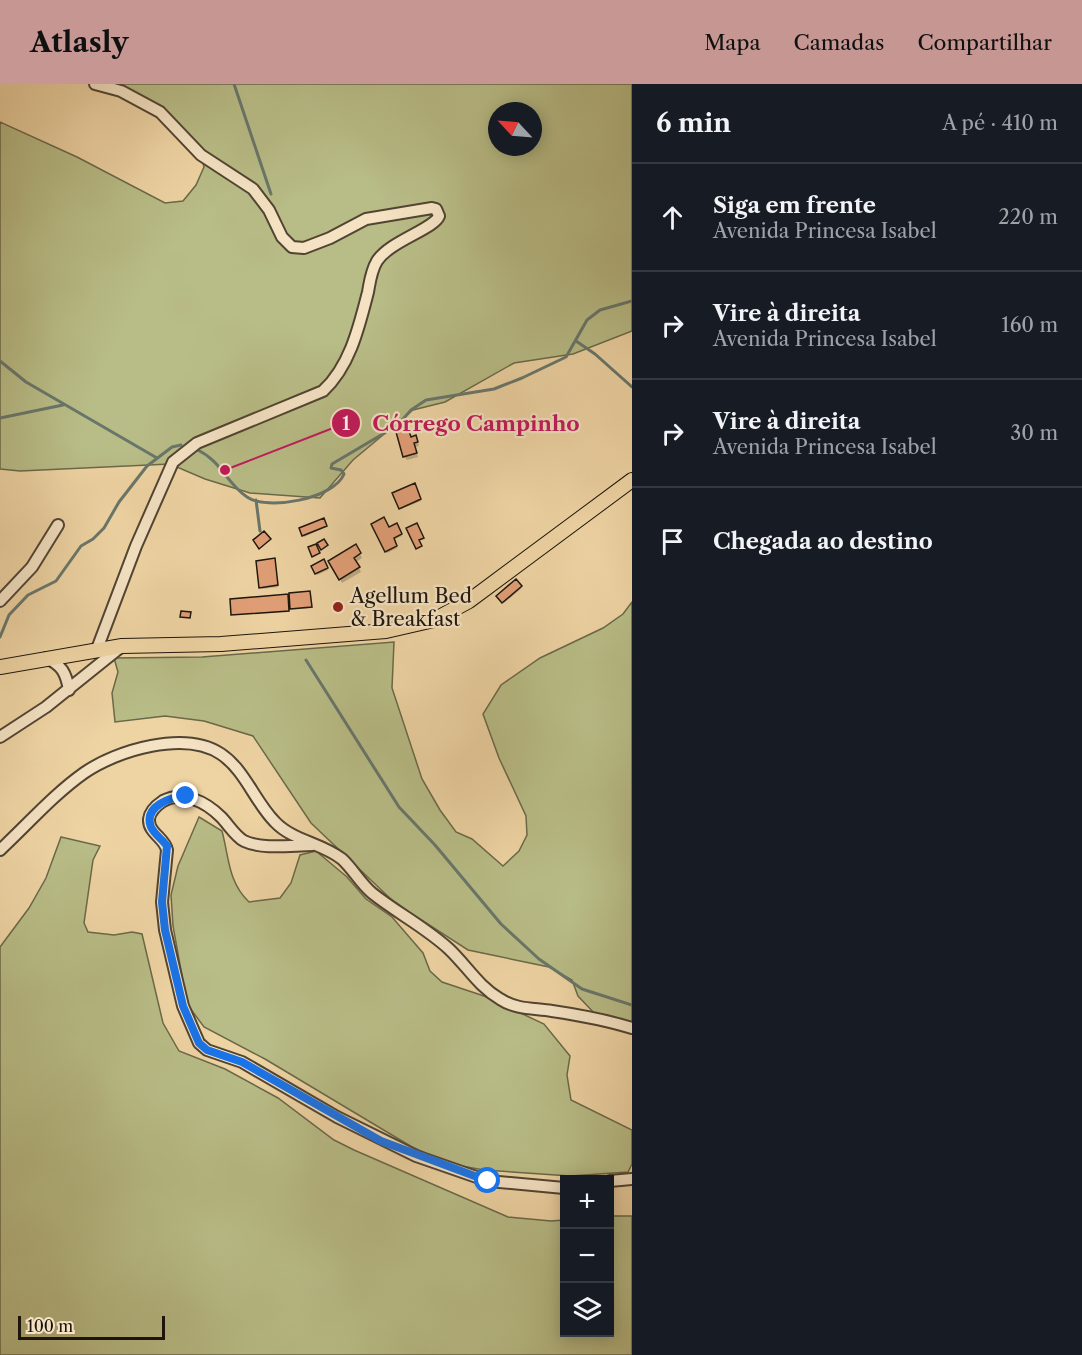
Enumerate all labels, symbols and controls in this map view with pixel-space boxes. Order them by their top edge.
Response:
text: Atlasly [30,25,129,59]
text: Mapa [704,30,760,55]
text: Camadas [793,30,884,55]
text: Compartilhar [917,30,1052,55]
north arrow [488,102,542,156]
text: 6 min [656,107,731,139]
text: A pé · 410 m [942,111,1058,135]
text: Siga em frente [713,192,876,219]
icon: ahead [656,201,689,234]
text: 220 m [998,205,1058,229]
text: Avenida Princesa Isabel [713,219,937,243]
text: Vire à direita [713,300,860,327]
icon: right [656,309,689,342]
text: 160 m [1001,313,1058,337]
text: Avenida Princesa Isabel [713,327,937,351]
callout: Córrego Campinho [331,404,592,443]
text: Vire à direita [713,408,860,435]
text: Córrego Campinho [372,411,580,436]
text: 1 [342,413,350,435]
icon: right [656,417,689,450]
text: 30 m [1010,421,1058,445]
text: Avenida Princesa Isabel [713,435,937,459]
icon: arrive [656,525,689,558]
text: Chegada ao destino [713,528,933,555]
place label: Agellum Bed & Breakfast [349,584,472,631]
marker: Agellum Bed & Breakfast [331,600,345,614]
route end [172,782,198,808]
route start [474,1167,500,1193]
map controls [560,1175,614,1337]
button: + [560,1175,614,1229]
button: − [560,1229,614,1283]
button: layers [560,1283,614,1337]
scale bar [18,1313,165,1340]
text: 100 m [27,1316,73,1336]

